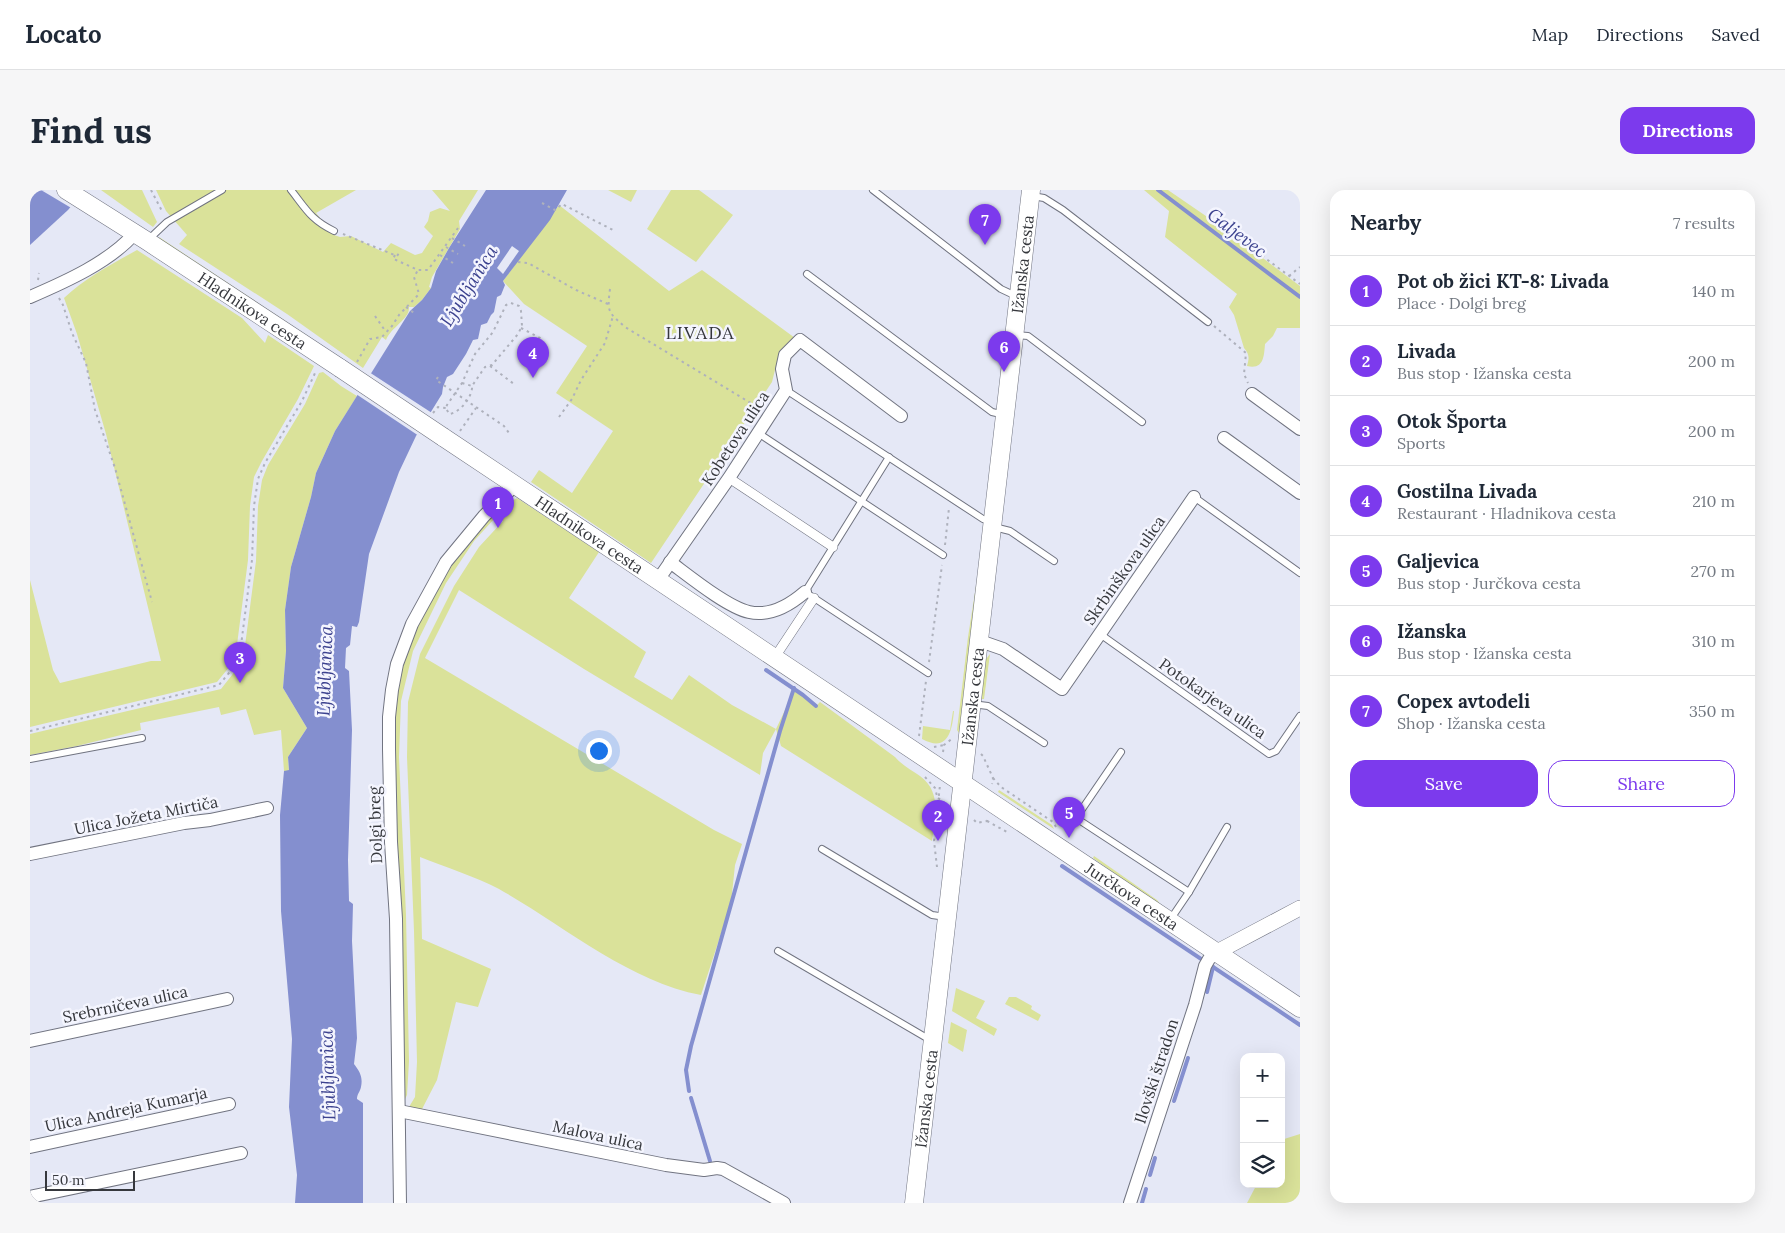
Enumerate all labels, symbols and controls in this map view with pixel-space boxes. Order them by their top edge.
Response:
text: Locato [25,19,102,50]
text: Map [1532,23,1568,46]
text: Directions [1596,23,1683,46]
text: Saved [1711,23,1760,46]
button: Directions [1620,107,1755,154]
text: Find us [30,108,152,153]
water label: Galjevec [1203,203,1272,263]
pin: 7 [969,204,1001,245]
text: Nearby [1350,209,1421,236]
text: 7 results [1673,213,1735,233]
street label: Ižanska cesta [1007,214,1038,315]
water label: Ljubljanica [435,241,502,330]
street label: Hladnikova cesta [194,267,311,353]
text: Pot ob žici KT-8: Livada [1397,269,1609,293]
text: 1 [1363,281,1369,301]
text: 140 m [1692,281,1735,301]
text: Place · Dolgi breg [1397,293,1526,313]
district label: LIVADA [665,321,735,344]
pin: 6 [988,331,1020,372]
pin: 4 [517,337,549,378]
text: Livada [1397,339,1456,363]
text: 2 [1362,351,1370,371]
text: 200 m [1688,351,1735,371]
text: Bus stop · Ižanska cesta [1397,363,1572,383]
street label: Kobetova ulica [697,387,773,489]
text: Otok Športa [1397,409,1507,433]
text: 3 [1362,421,1370,441]
text: 200 m [1688,421,1735,441]
text: Sports [1397,433,1446,453]
text: Gostilna Livada [1397,479,1537,503]
pin: 1 [482,487,514,528]
street label: Hladnikova cesta [531,491,647,578]
text: 4 [1362,491,1370,511]
text: 210 m [1692,491,1735,511]
text: Restaurant · Hladnikova cesta [1397,503,1616,523]
street label: Skrbinškova ulica [1079,512,1169,628]
text: Galjevica [1397,549,1479,573]
text: 5 [1362,561,1370,581]
text: 270 m [1691,561,1735,581]
text: Bus stop · Jurčkova cesta [1397,573,1581,593]
text: Ižanska [1397,619,1466,643]
water label: Ljubljanica [311,625,338,717]
text: 6 [1361,631,1371,651]
text: 310 m [1692,631,1735,651]
pin: 3 [224,642,256,683]
text: Bus stop · Ižanska cesta [1397,643,1572,663]
street label: Ižanska cesta [957,646,988,747]
street label: Potokarjeva ulica [1155,654,1271,742]
text: Copex avtodeli [1397,689,1530,713]
text: 7 [1362,701,1370,721]
text: 350 m [1689,701,1735,721]
text: Shop · Ižanska cesta [1397,713,1546,733]
your location [586,738,612,764]
button: Save [1350,760,1538,807]
button: Share [1548,760,1735,807]
street label: Dolgi breg [364,785,386,864]
street label: Ulica Jožeta Mirtiča [72,791,220,839]
pin: 5 [1053,797,1085,838]
pin: 2 [922,800,954,841]
street label: Jurčkova cesta [1081,857,1183,934]
street label: Srebrničeva ulica [61,981,189,1027]
street label: Ilovški štradon [1130,1016,1182,1126]
water label: Ljubljanica [314,1029,341,1121]
street label: Ižanska cesta [910,1048,942,1149]
map controls [1240,1053,1285,1188]
button: + [1240,1053,1285,1098]
street label: Ulica Andreja Kumarja [43,1082,209,1136]
button: − [1240,1098,1285,1143]
street label: Malova ulica [551,1116,645,1154]
button: layers [1240,1143,1285,1188]
scale bar [45,1168,135,1191]
text: 50 m [52,1171,85,1189]

